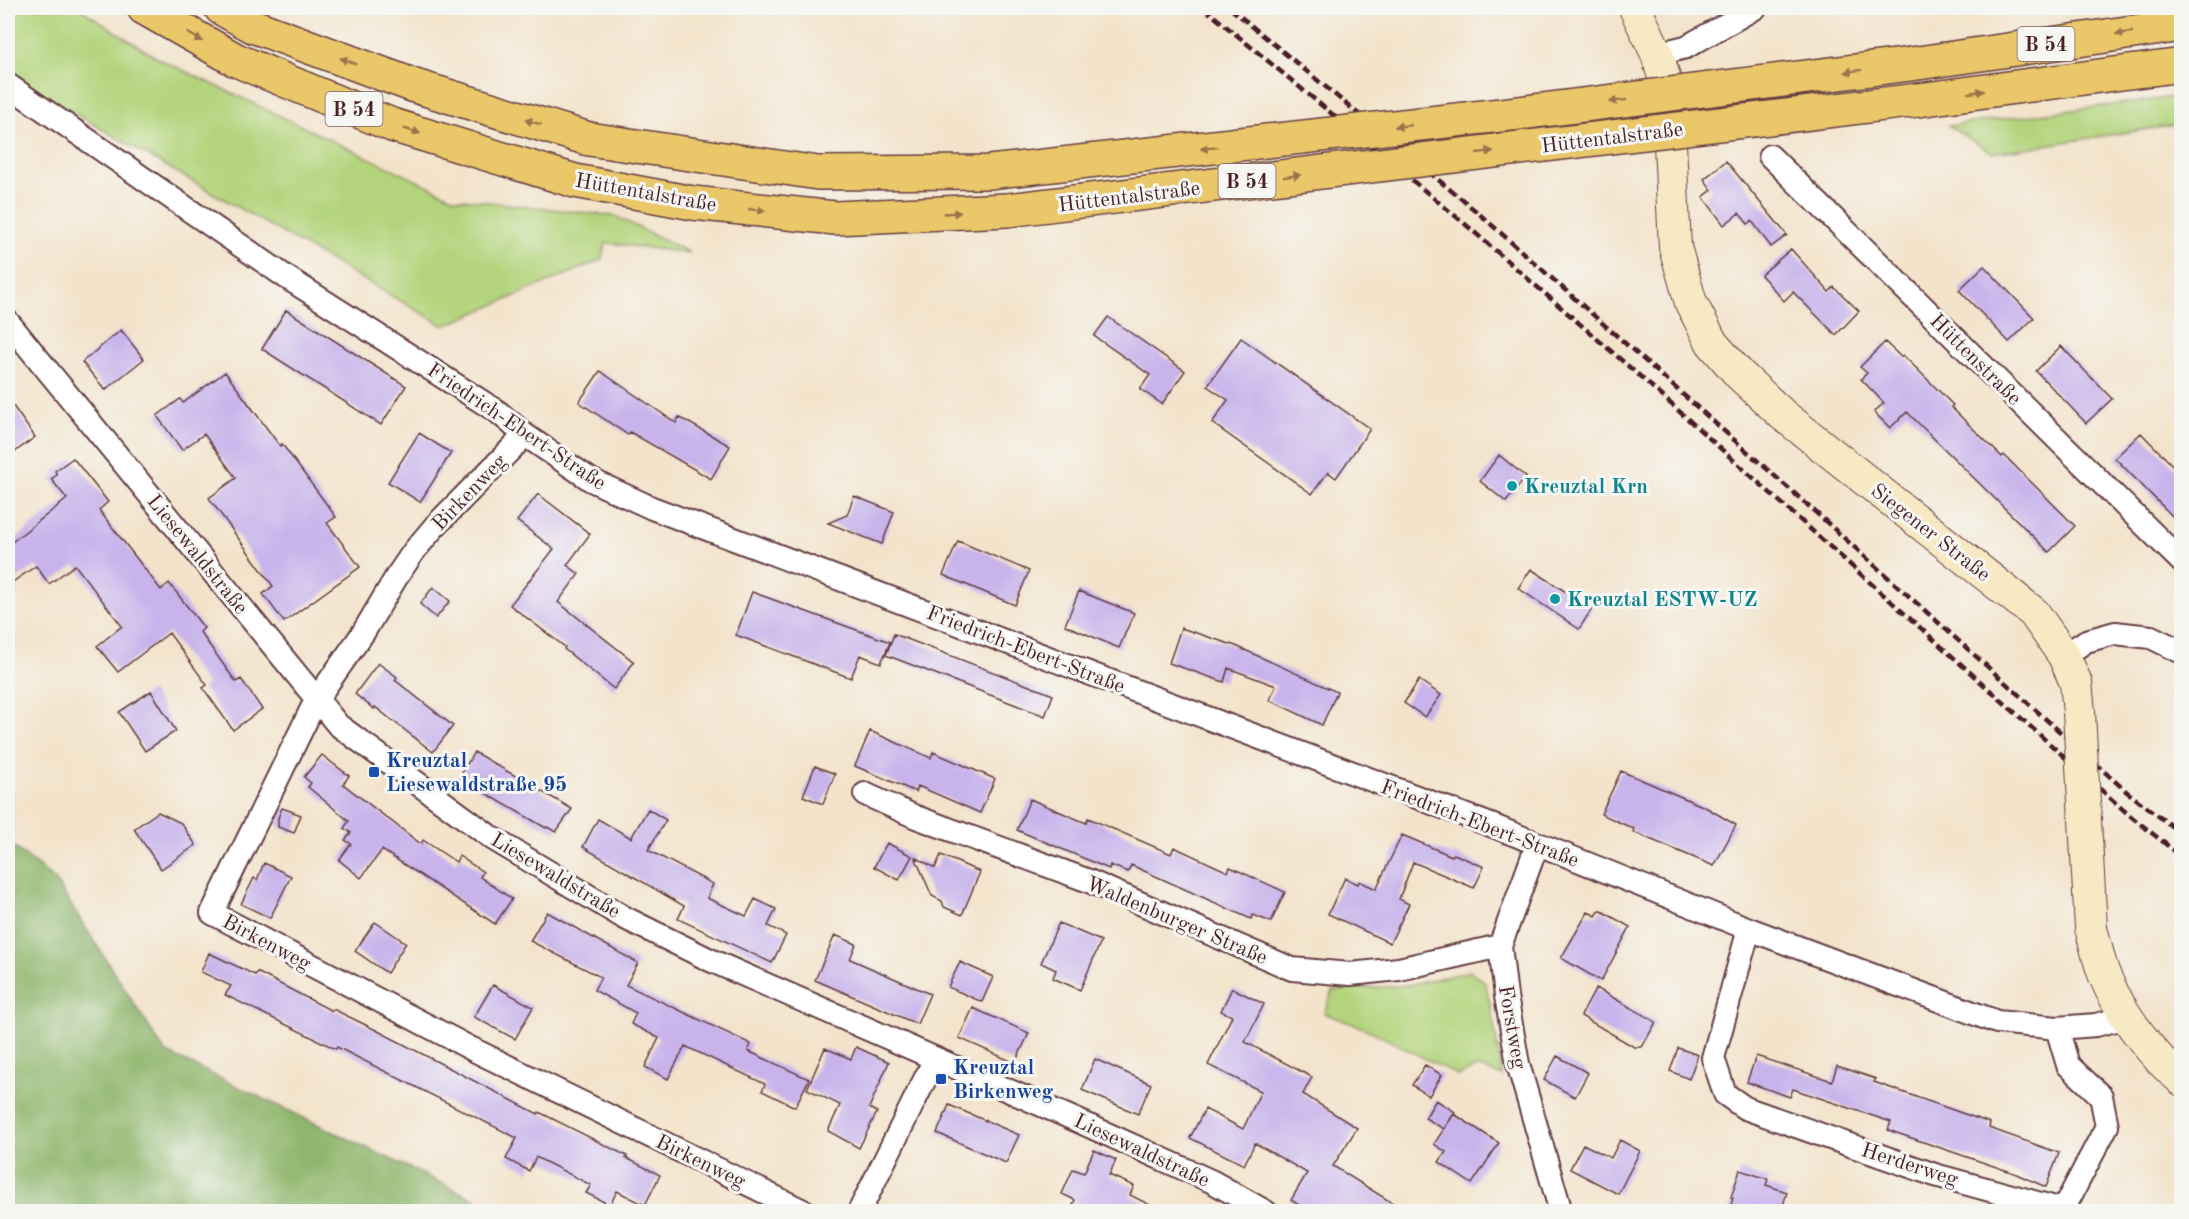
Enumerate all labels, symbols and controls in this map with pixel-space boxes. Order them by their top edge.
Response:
road number: B 54 [2018,27,2074,61]
one-way arrow [2114,29,2133,38]
one-way arrow [187,31,203,42]
one-way arrow [339,56,357,65]
one-way arrow [1843,67,1862,76]
one-way arrow [1967,88,1986,97]
road number: B 54 [326,92,382,126]
one-way arrow [1608,96,1627,105]
one-way arrow [524,117,542,126]
street label: Hüttentalstraße [1540,119,1684,158]
one-way arrow [1394,121,1413,131]
one-way arrow [403,127,421,136]
one-way arrow [1200,143,1219,153]
one-way arrow [1476,147,1495,157]
road number: B 54 [1218,164,1276,198]
street label: Hüttentalstraße [573,171,718,216]
one-way arrow [1282,171,1301,180]
street label: Hüttentalstraße [1057,178,1201,217]
one-way arrow [748,205,767,215]
one-way arrow [942,208,961,217]
street label: Hüttenstraße [1925,310,2025,410]
street label: Friedrich-Ebert-Straße [423,360,609,495]
street label: Birkenweg [429,450,512,535]
place label: Kreuztal Krn [1524,477,1648,498]
marker: Kreuztal Krn [1505,479,1519,493]
street label: Siegener Straße [1867,480,1994,586]
street label: Liesewaldstraße [142,491,251,619]
place label: Kreuztal ESTW-UZ [1567,590,1757,611]
marker: Kreuztal ESTW-UZ [1548,592,1562,606]
street label: Friedrich-Ebert-Straße [923,603,1127,698]
place label: Kreuztal Liesewaldstraße 95 [386,751,567,796]
marker: Kreuztal Liesewaldstraße 95 [367,765,381,779]
street label: Friedrich-Ebert-Straße [1377,777,1581,872]
street label: Liesewaldstraße [487,829,624,923]
street label: Waldenburger Straße [1083,874,1270,969]
street label: Birkenweg [219,911,315,976]
street label: Forstweg [1494,984,1529,1071]
place label: Kreuztal Birkenweg [953,1058,1054,1103]
marker: Kreuztal Birkenweg [934,1072,948,1086]
street label: Liesewaldstraße [1070,1111,1212,1192]
street label: Birkenweg [652,1132,749,1193]
street label: Herderweg [1859,1140,1961,1191]

